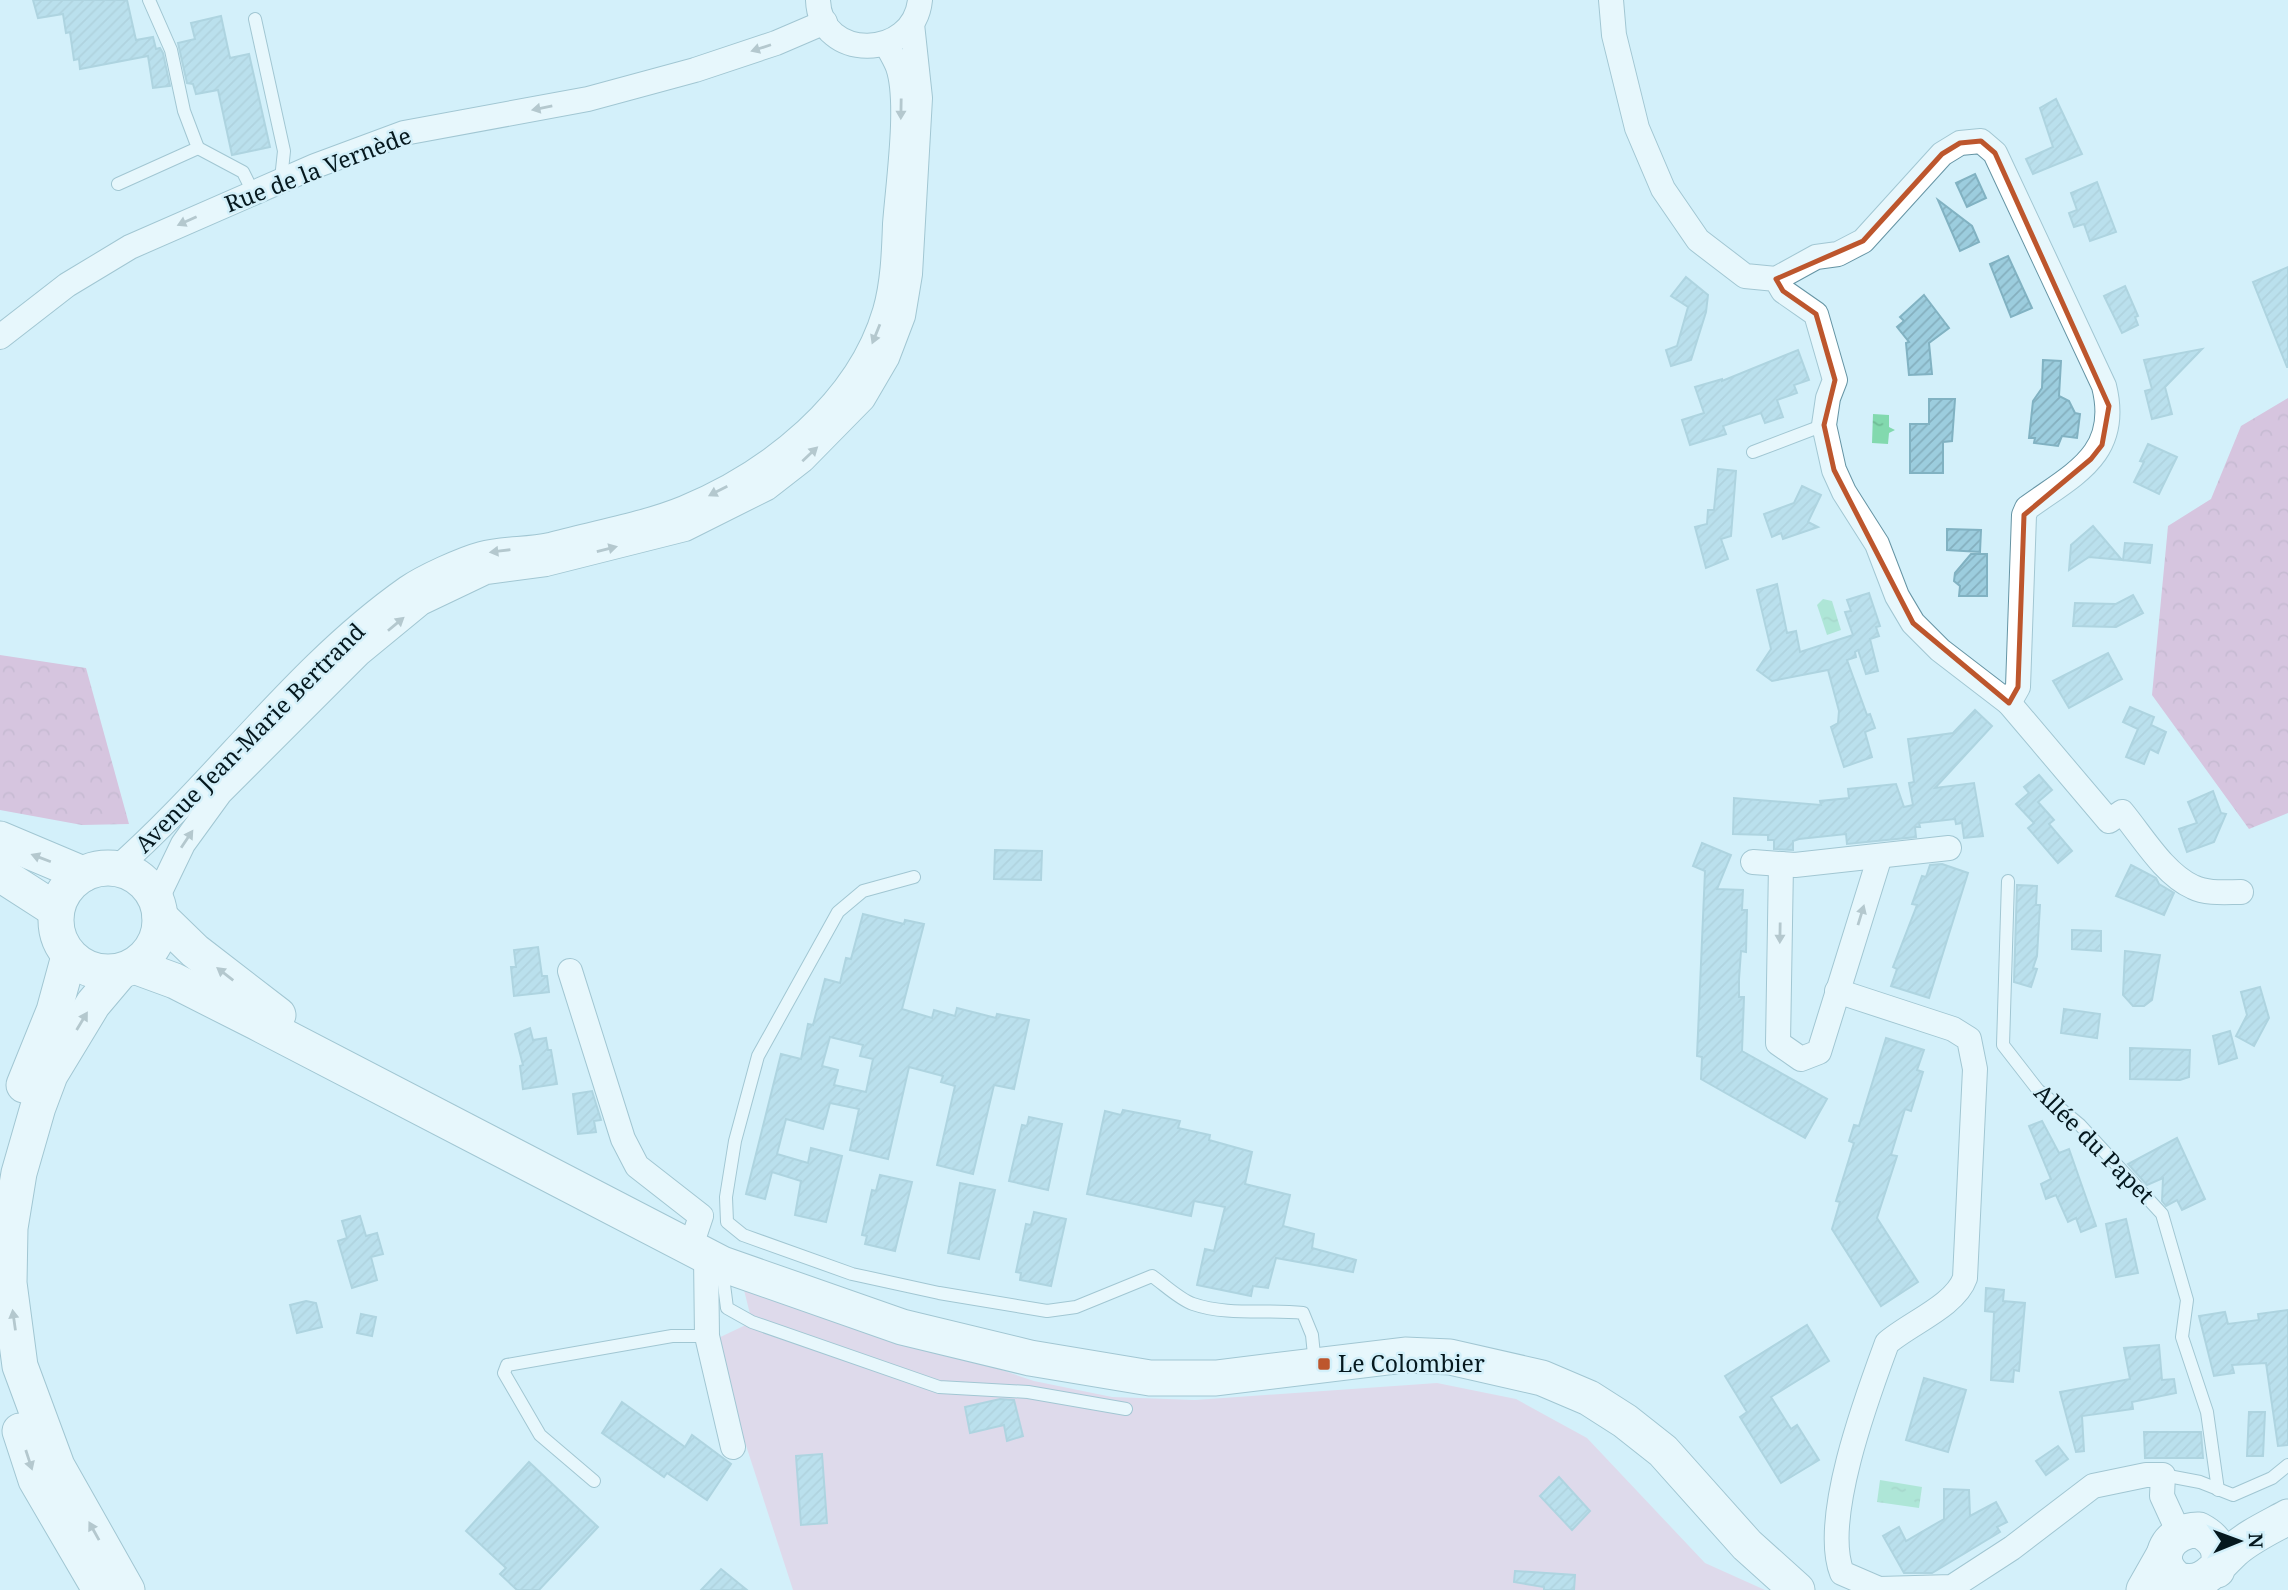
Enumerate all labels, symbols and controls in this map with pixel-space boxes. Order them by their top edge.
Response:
one-way arrow [751,43,772,54]
one-way arrow [895,99,907,121]
one-way arrow [531,102,553,113]
street label: Rue de la Vernède [220,119,415,219]
one-way arrow [177,216,198,227]
one-way arrow [870,324,881,345]
one-way arrow [801,446,819,462]
one-way arrow [708,485,728,497]
one-way arrow [596,543,618,554]
one-way arrow [489,546,511,557]
street label: Avenue Jean-Marie Bertrand [127,615,371,859]
one-way arrow [387,616,405,631]
one-way arrow [181,829,194,849]
one-way arrow [30,852,51,863]
one-way arrow [1857,904,1867,925]
one-way arrow [1774,922,1786,944]
one-way arrow [216,967,234,982]
one-way arrow [76,1012,88,1031]
street label: Allée du Papet [2028,1076,2162,1210]
one-way arrow [8,1309,19,1331]
place label: Le Colombier [1338,1347,1485,1379]
marker: Le Colombier [1316,1356,1332,1372]
one-way arrow [25,1449,35,1470]
north arrow [2204,1506,2274,1576]
one-way arrow [88,1521,100,1540]
text: N [2243,1533,2269,1548]

